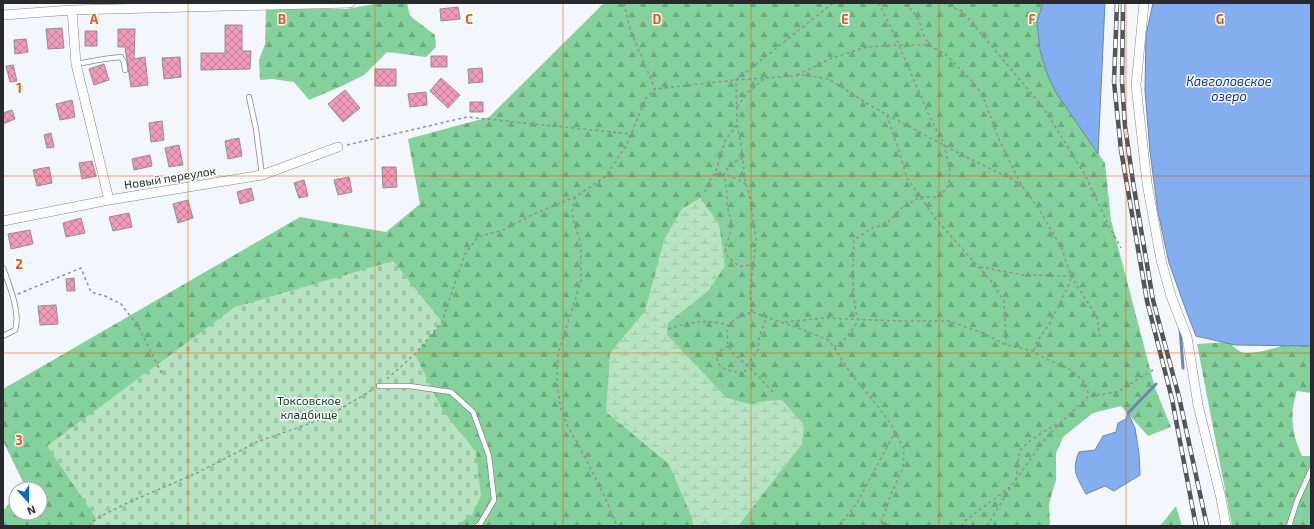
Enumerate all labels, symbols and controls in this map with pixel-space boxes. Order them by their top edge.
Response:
text: A [90,11,99,27]
text: B [278,11,286,27]
text: C [465,11,473,27]
text: D [653,11,662,27]
text: E [841,11,849,27]
text: F [1028,11,1036,27]
text: G [1216,11,1224,27]
water label: Кавголовское озеро [1186,73,1272,104]
text: 1 [16,80,22,96]
street label: Новый переулок [123,163,217,192]
text: 2 [15,256,23,272]
park label: Токсовское кладбище [277,393,341,421]
text: 3 [15,432,23,448]
north arrow [8,481,48,521]
text: N [26,503,38,518]

